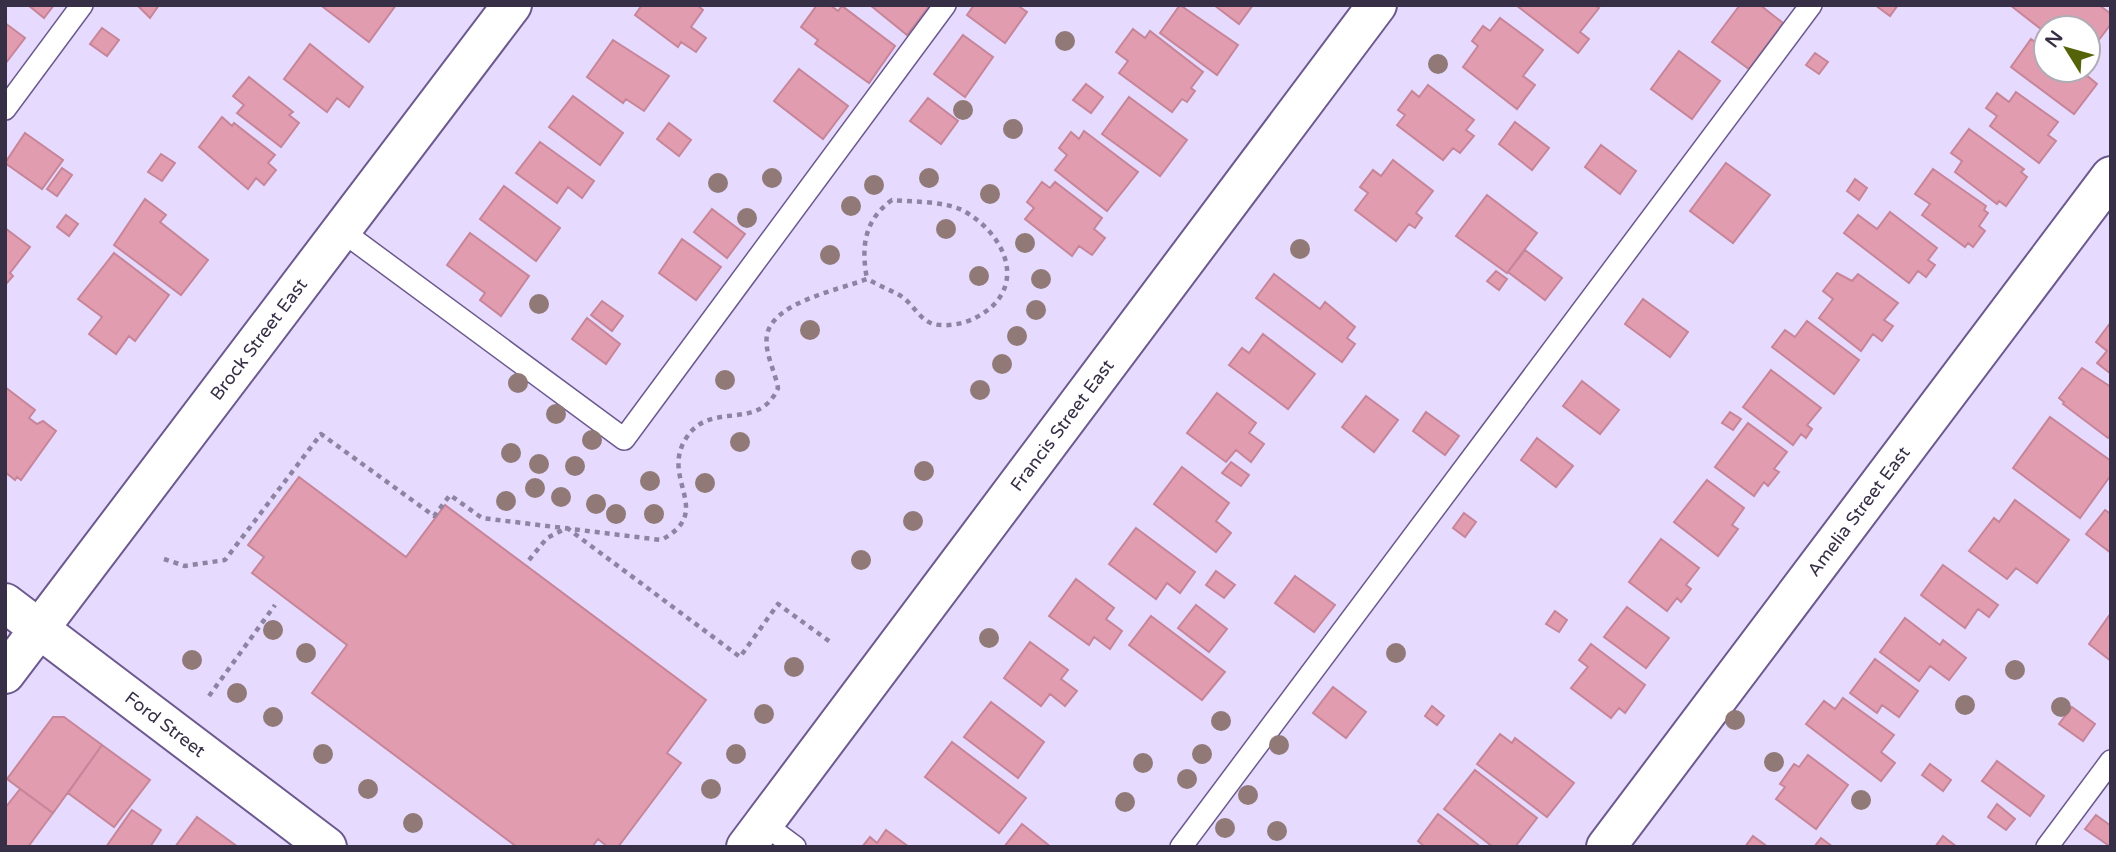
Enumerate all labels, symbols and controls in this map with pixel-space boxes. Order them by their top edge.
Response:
north arrow [2032,14,2102,84]
text: N [2041,27,2068,52]
street label: Brock Street East [205,274,312,405]
street label: Francis Street East [1006,355,1119,496]
street label: Amelia Street East [1803,442,1915,581]
street label: Ford Street [121,687,210,762]

